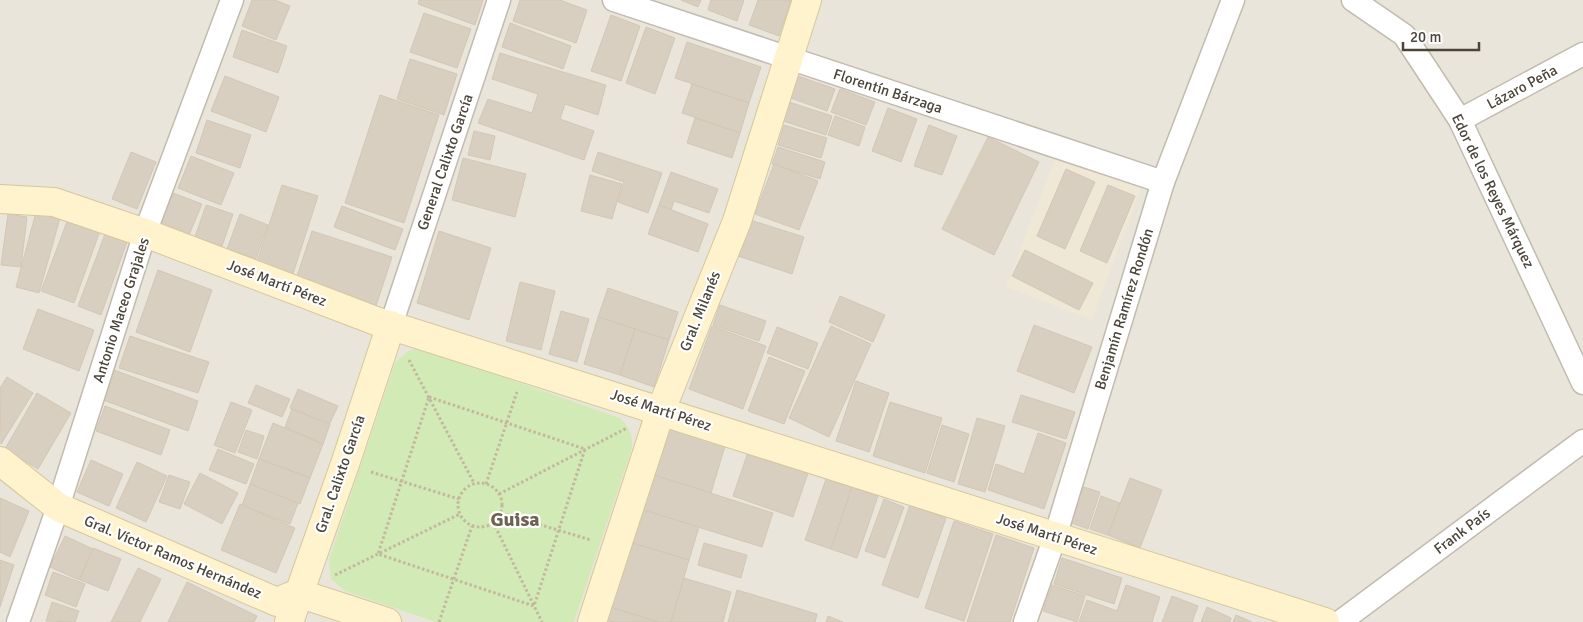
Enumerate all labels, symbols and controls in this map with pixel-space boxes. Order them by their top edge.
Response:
scale bar [1403,20,1479,52]
text: 20 m [1410,28,1441,46]
street label: Lázaro Peña [1484,61,1560,113]
street label: Florentín Bárzaga [831,65,945,117]
street label: General Calixto García [413,91,477,233]
street label: Edor de los Reyes Márquez [1448,111,1538,271]
street label: Benjamín Ramírez Rondón [1091,226,1157,392]
street label: Antonio Maceo Grajales [89,235,153,385]
street label: José Martí Pérez [225,256,330,310]
street label: Gral. Milanés [676,268,724,354]
street label: José Martí Pérez [608,385,714,435]
street label: Gral. Calixto García [311,413,369,535]
street label: Frank País [1430,504,1494,558]
district label: Guisa [490,507,540,532]
street label: José Martí Pérez [994,509,1100,559]
street label: Gral. Víctor Ramos Hernández [81,511,265,603]

